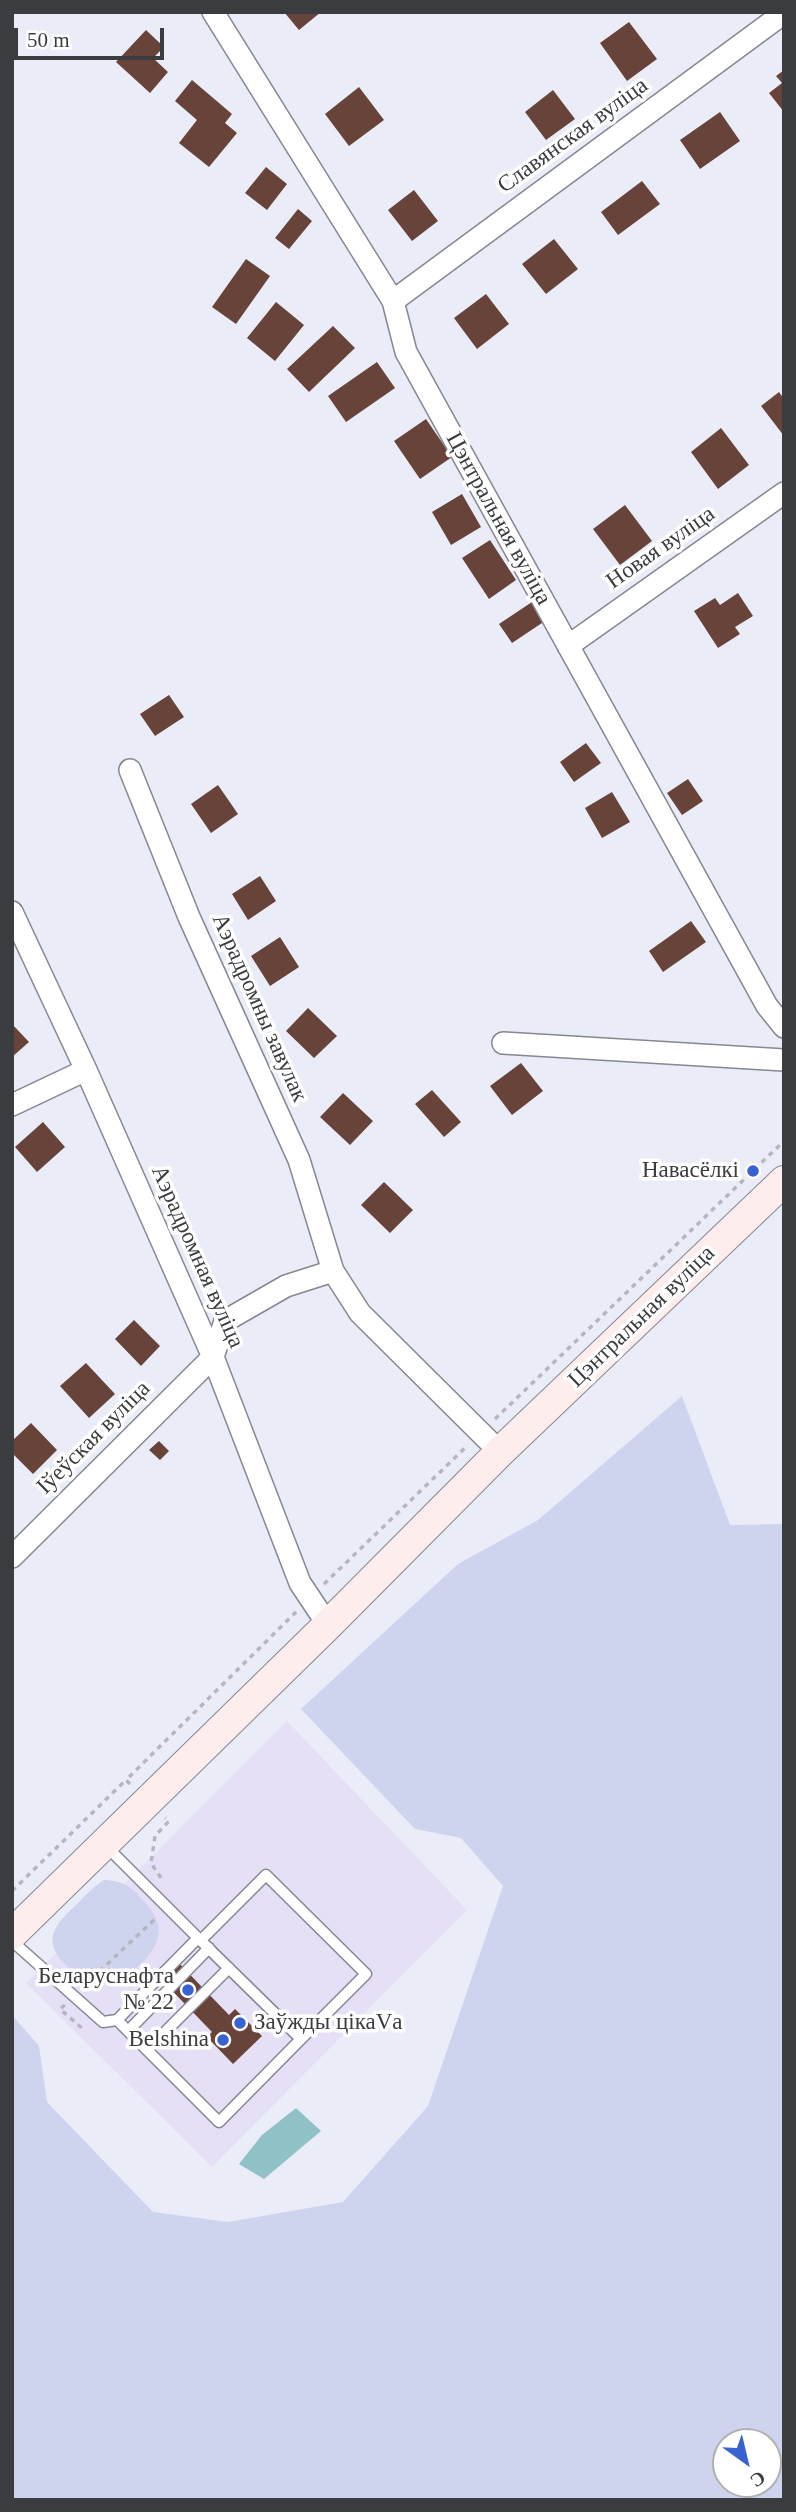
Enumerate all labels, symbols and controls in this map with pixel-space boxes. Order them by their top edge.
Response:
scale bar [18,14,168,58]
text: 50 m [27,28,70,52]
street label: Славянская вуліца [492,72,654,200]
street label: Цэнтральная вуліца [439,428,557,610]
street label: Новая вуліца [601,501,721,595]
street label: Аэрадромны завулак [205,910,313,1106]
place label: Навасёлкі [642,1157,739,1185]
street label: Аэрадромная вуліца [144,1161,250,1353]
marker: Навасёлкі [745,1163,761,1179]
street label: Цэнтральная вуліца [563,1240,721,1394]
street label: Іўеўская вуліца [31,1375,157,1501]
place label: Беларуснафта № 22 [38,1963,174,2017]
marker: Беларуснафта № 22 [180,1982,196,1998]
place label: Заўжды цікаVа [254,2009,403,2037]
marker: Заўжды цікаVа [232,2015,248,2031]
place label: Belshina [129,2026,209,2054]
marker: Belshina [215,2032,231,2048]
north arrow [712,2428,782,2498]
text: С [746,2467,769,2492]

